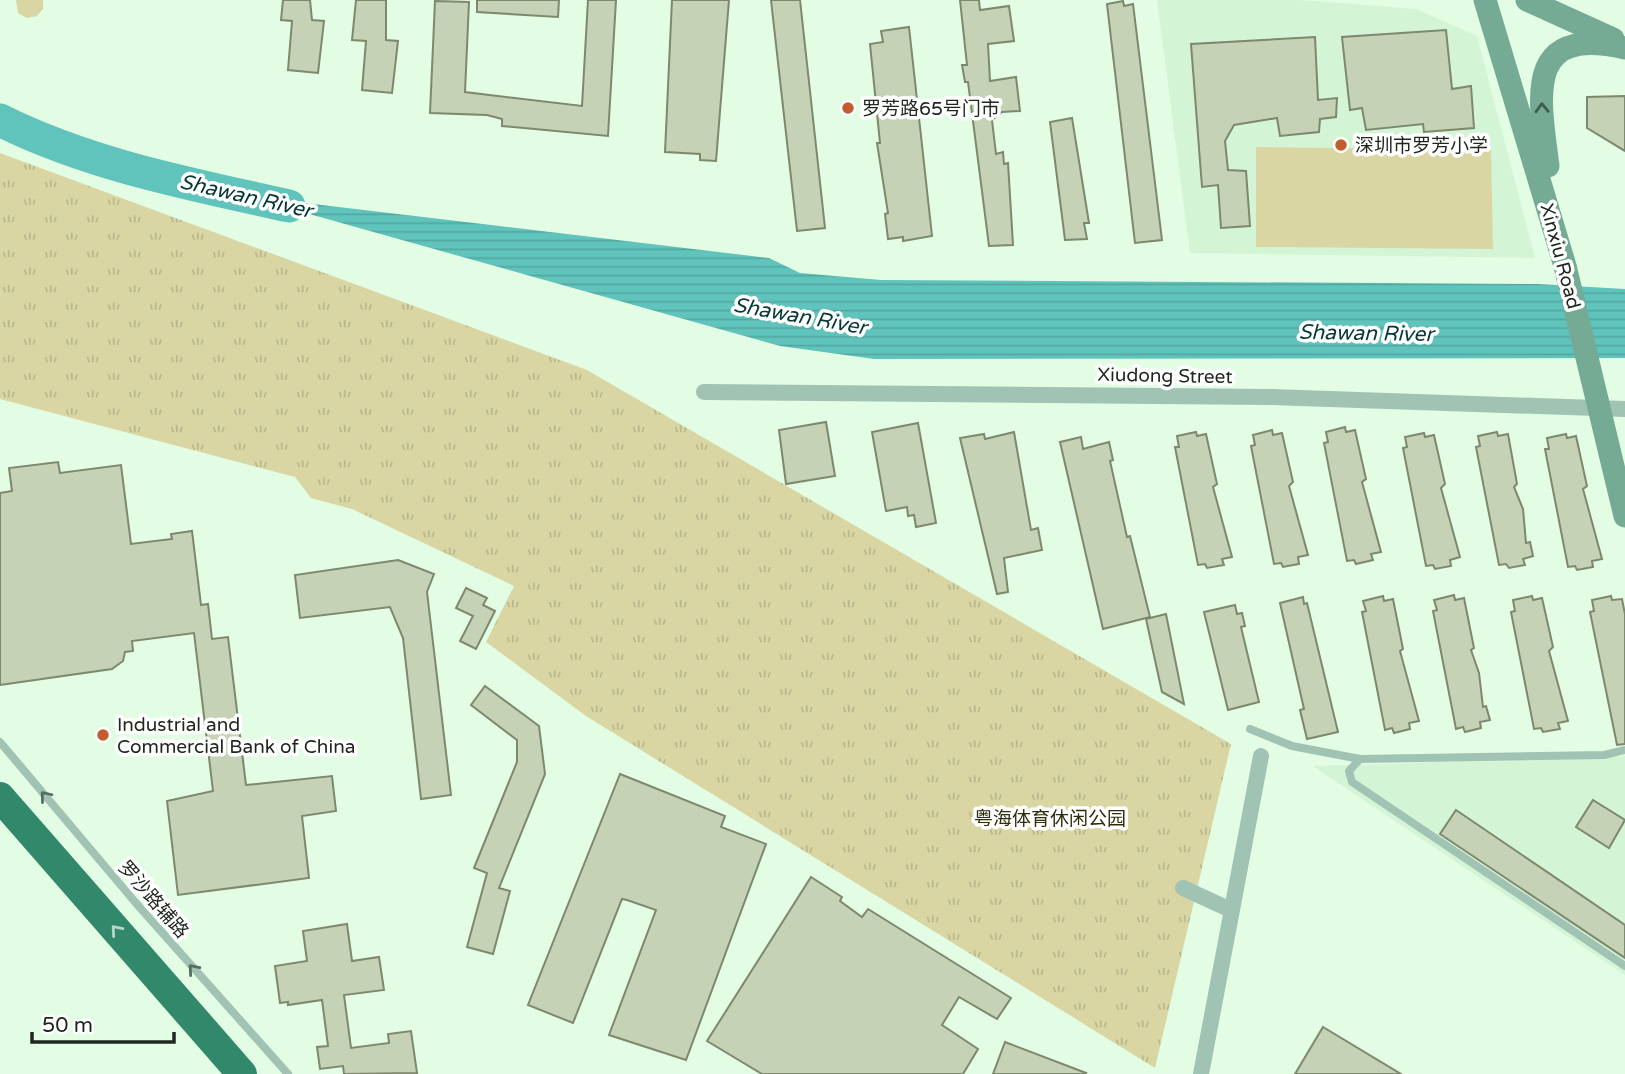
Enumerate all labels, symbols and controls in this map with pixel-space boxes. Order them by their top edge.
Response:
place label: 罗芳路65号门市 [862,98,1000,120]
marker: 罗芳路65号门市 [840,100,856,116]
one-way arrow [1534,102,1549,113]
place label: 深圳市罗芳小学 [1355,135,1488,157]
marker: 深圳市罗芳小学 [1333,137,1349,153]
water label: Shawan River [177,169,317,224]
street label: Xinxiu Road [1535,201,1585,311]
water label: Shawan River [731,292,871,341]
water label: Shawan River [1298,320,1437,347]
street label: Xiudong Street [1097,364,1233,388]
place label: Industrial and Commercial Bank of China [117,714,355,758]
marker: Industrial and Commercial Bank of China [95,727,111,743]
one-way arrow [41,791,54,803]
park label: 粤海体育休闲公园 [974,808,1126,830]
street label: 罗沙路辅路 [114,857,193,943]
one-way arrow [112,925,124,938]
one-way arrow [189,964,201,977]
scale bar [32,1000,173,1044]
text: 50 m [42,1013,93,1038]

